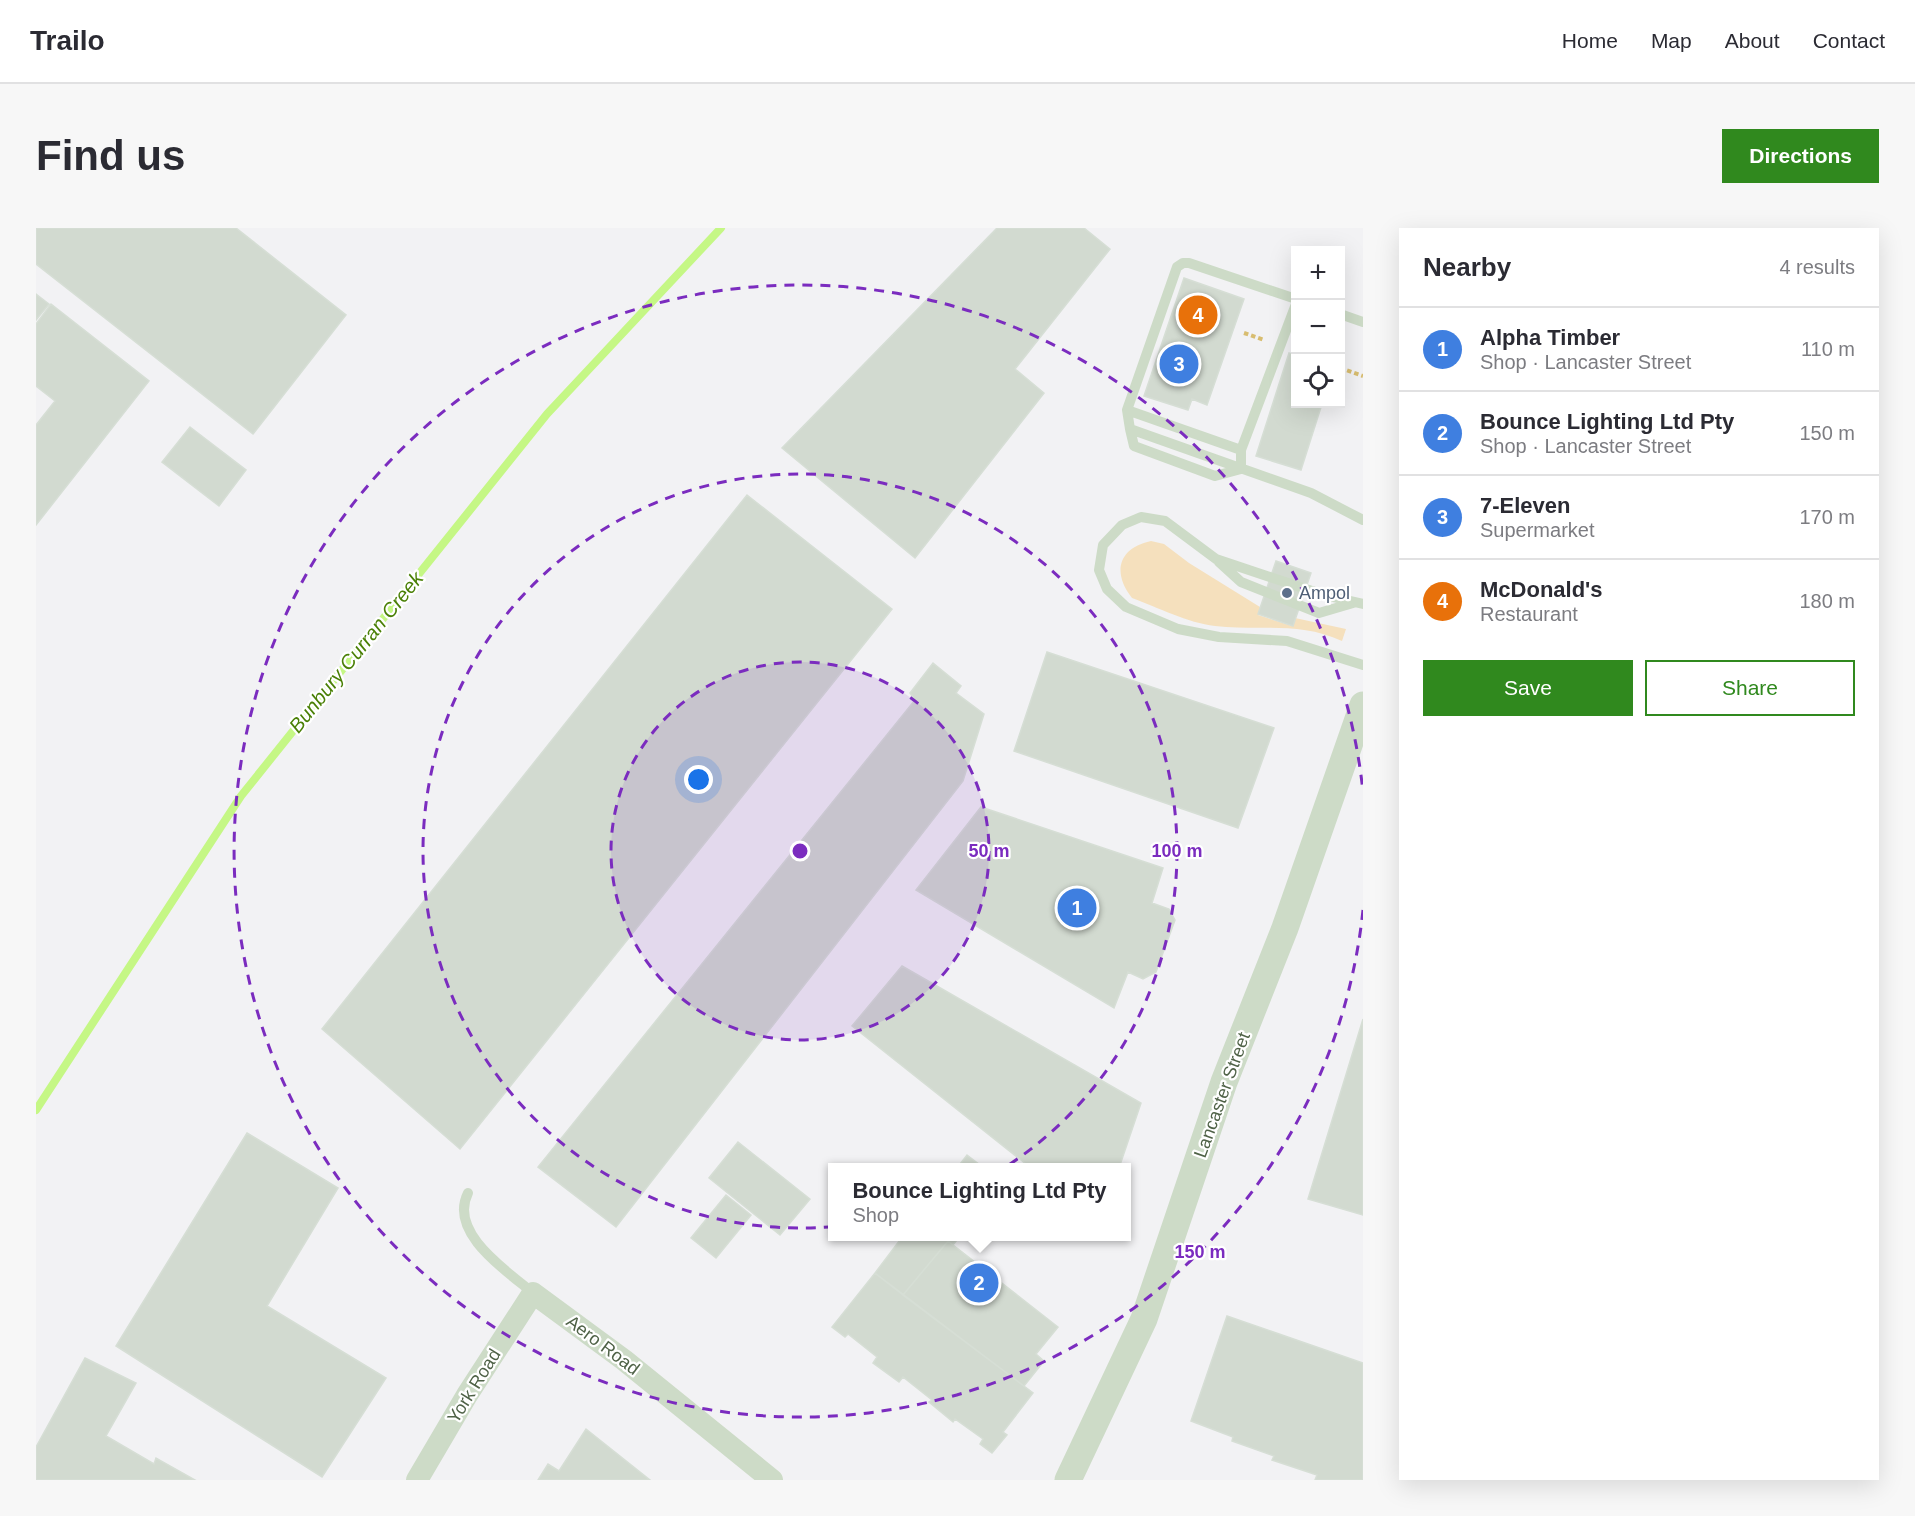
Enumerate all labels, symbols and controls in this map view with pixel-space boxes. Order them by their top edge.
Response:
text: Trailo [30,25,105,56]
text: Home [1562,29,1618,52]
text: Map [1651,29,1692,52]
text: About [1725,29,1780,52]
text: Contact [1813,29,1885,52]
button: Directions [1722,129,1879,183]
text: Find us [36,132,185,179]
map controls [1291,246,1345,408]
button: + [1291,246,1345,300]
text: Nearby [1423,252,1511,282]
text: 4 results [1779,256,1855,278]
pin: 4 [1178,292,1218,338]
button: − [1291,300,1345,354]
text: Alpha Timber [1480,325,1620,350]
text: 1 [1437,338,1448,360]
text: 110 m [1801,338,1855,360]
pin: 3 [1160,342,1198,386]
text: Shop · Lancaster Street [1480,351,1691,373]
button: locate [1291,354,1345,408]
text: Bounce Lighting Ltd Pty [1480,409,1734,434]
text: 2 [1437,422,1448,444]
text: 150 m [1799,422,1855,444]
text: Shop · Lancaster Street [1480,435,1691,457]
text: 7-Eleven [1480,493,1571,518]
text: 3 [1437,506,1448,528]
text: 170 m [1799,506,1855,528]
text: Supermarket [1480,519,1595,541]
water label: Bunbury Curran Creek [284,567,428,737]
text: McDonald's [1480,577,1603,602]
place label: Ampol [1299,583,1350,603]
marker: Ampol [1280,586,1294,600]
text: 4 [1437,590,1448,612]
text: 180 m [1799,590,1855,612]
text: Restaurant [1480,603,1578,625]
button: Save [1423,660,1633,716]
button: Share [1645,660,1855,716]
your location [684,765,713,794]
centre of rings [790,841,810,861]
text: 50 m [968,841,1010,861]
text: 100 m [1151,841,1203,861]
pin: 1 [1058,886,1096,930]
street label: Lancaster Street [1190,1030,1254,1160]
popup [828,1163,1131,1241]
text: Bounce Lighting Ltd Pty [852,1178,1107,1203]
text: Shop [852,1204,899,1226]
text: 150 m [1174,1242,1226,1262]
pin: 2 [960,1260,998,1306]
street label: Aero Road [563,1311,643,1379]
street label: York Road [443,1345,505,1427]

